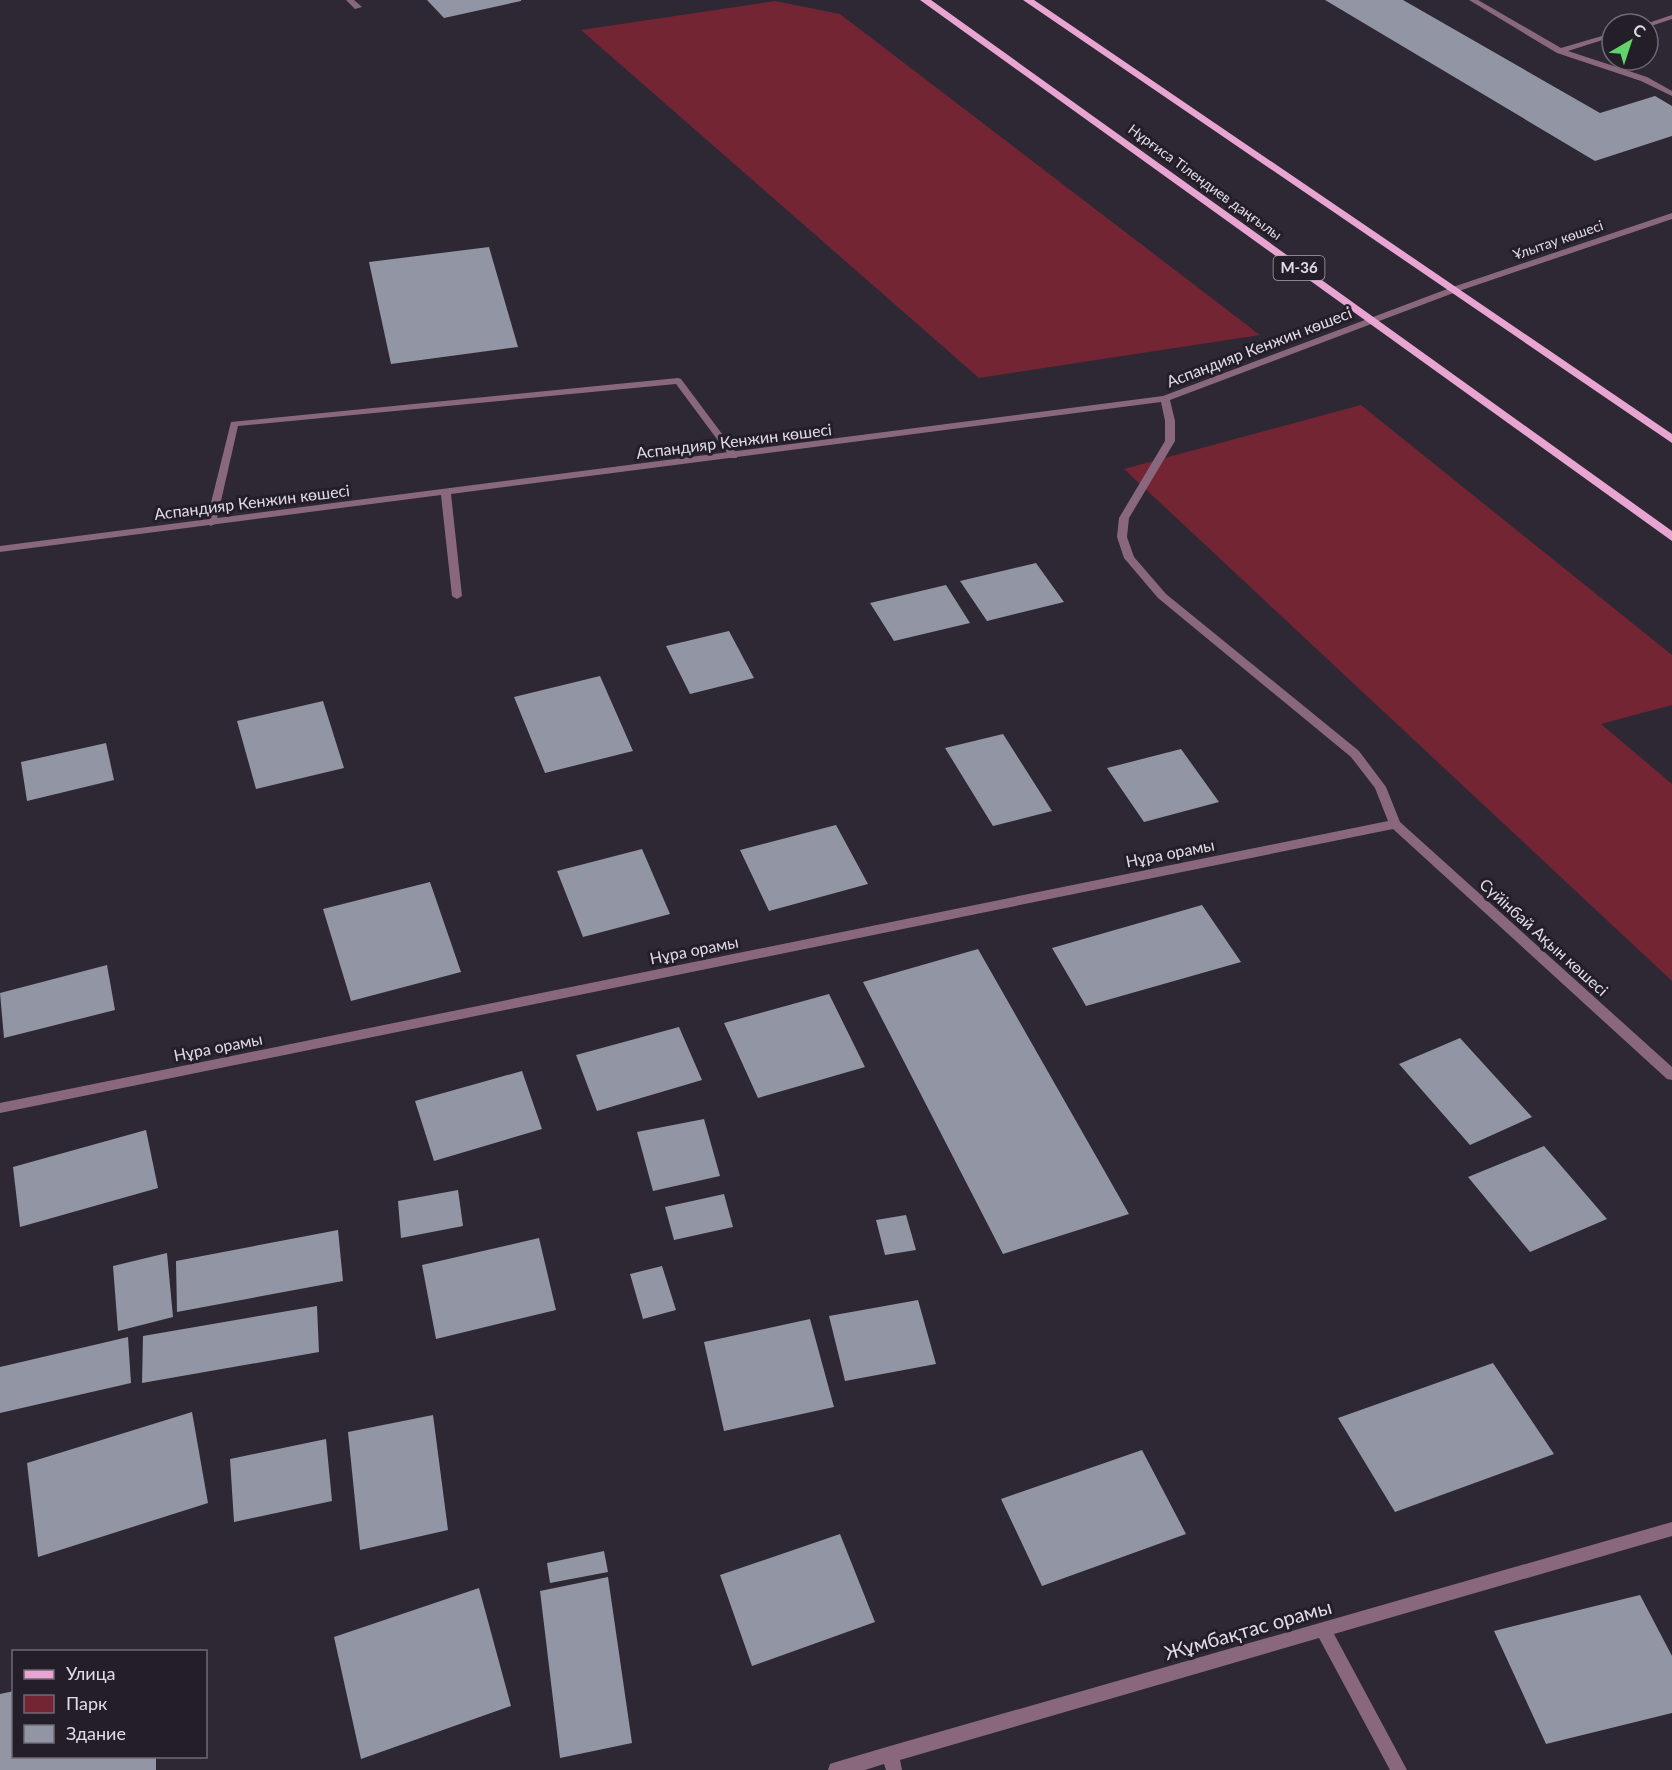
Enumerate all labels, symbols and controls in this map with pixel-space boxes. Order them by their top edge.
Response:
north arrow [1600,12,1660,72]
text: С [1630,19,1650,41]
street label: Нұрғиса Тілендиев даңғылы [1125,120,1285,243]
street label: Ұлытау көшесі [1511,216,1605,263]
road number: M-36 [1274,256,1324,280]
street label: Аспандияр Кенжин көшесі [1164,302,1354,391]
street label: Аспандияр Кенжин көшесі [635,419,833,462]
street label: Аспандияр Кенжин көшесі [153,480,351,523]
street label: Нұра орамы [1124,835,1216,870]
street label: Сүйінбай Ақын көшесі [1476,874,1612,999]
street label: Нұра орамы [648,932,740,967]
street label: Нұра орамы [172,1029,264,1064]
street label: Жұмбақтас орамы [1161,1594,1334,1664]
legend [12,1650,207,1758]
text: Улица [66,1662,116,1684]
text: Парк [66,1692,108,1714]
text: Здание [66,1722,126,1744]

